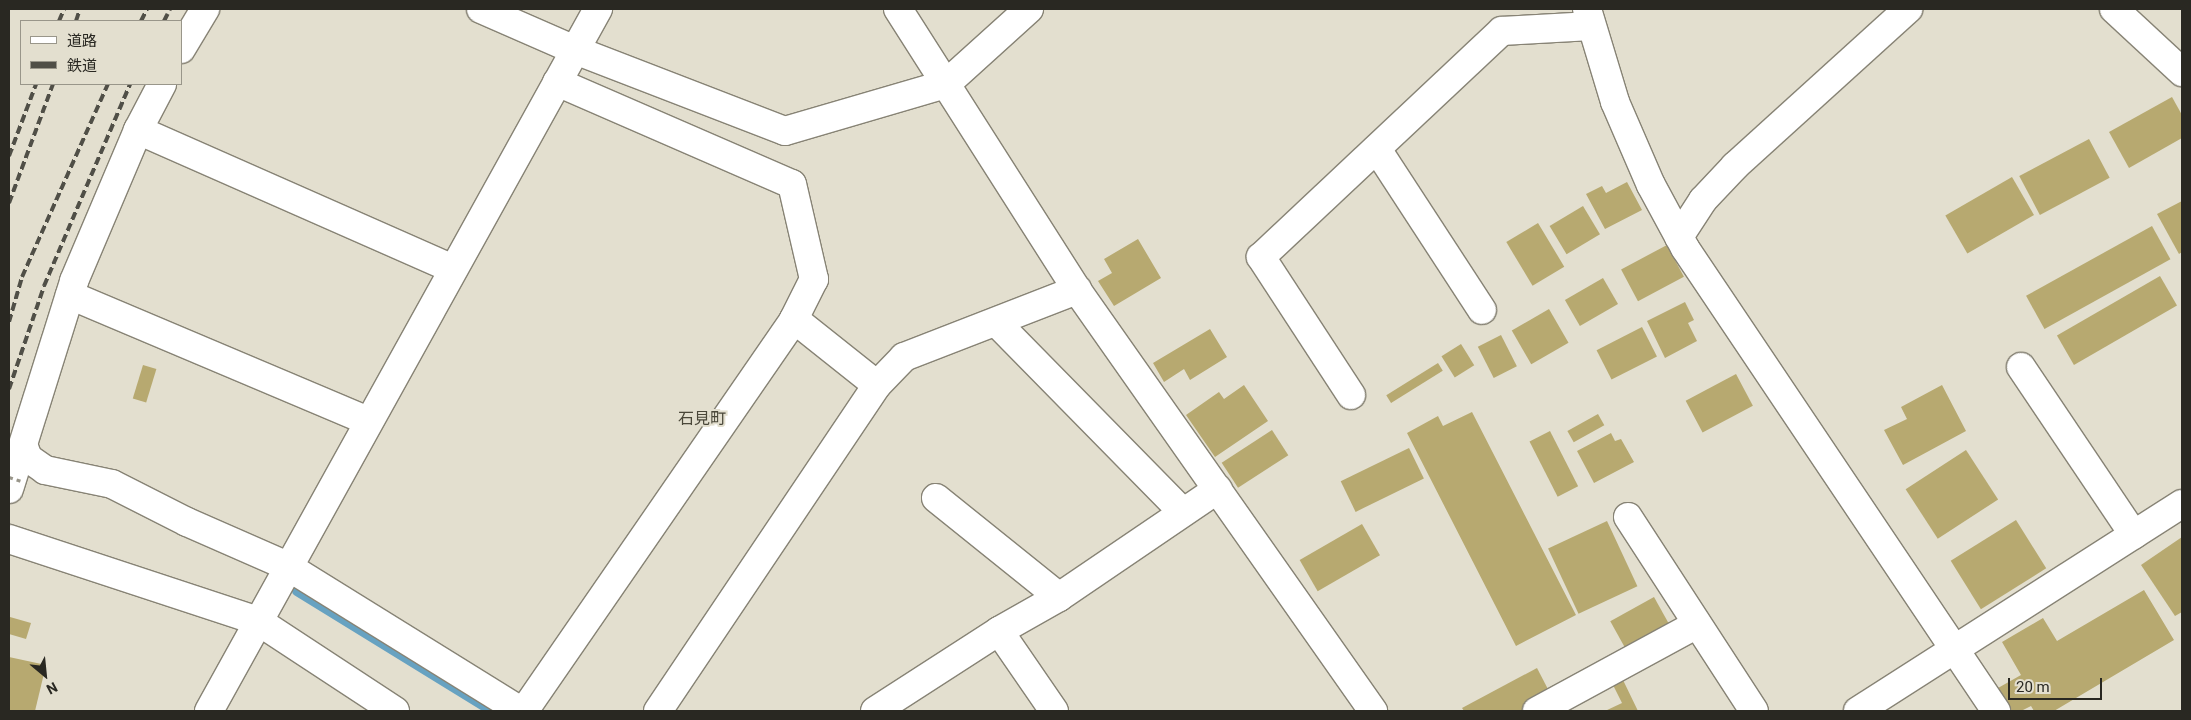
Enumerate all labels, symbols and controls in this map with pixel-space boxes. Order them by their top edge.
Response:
legend [20,20,182,85]
text: 道路 [67,32,97,50]
text: 鉄道 [67,57,97,75]
district label: 石見町 [678,409,726,429]
north arrow [20,650,70,700]
scale bar [2011,668,2105,700]
text: 20 m [2016,678,2050,696]
text: N [44,679,60,698]

